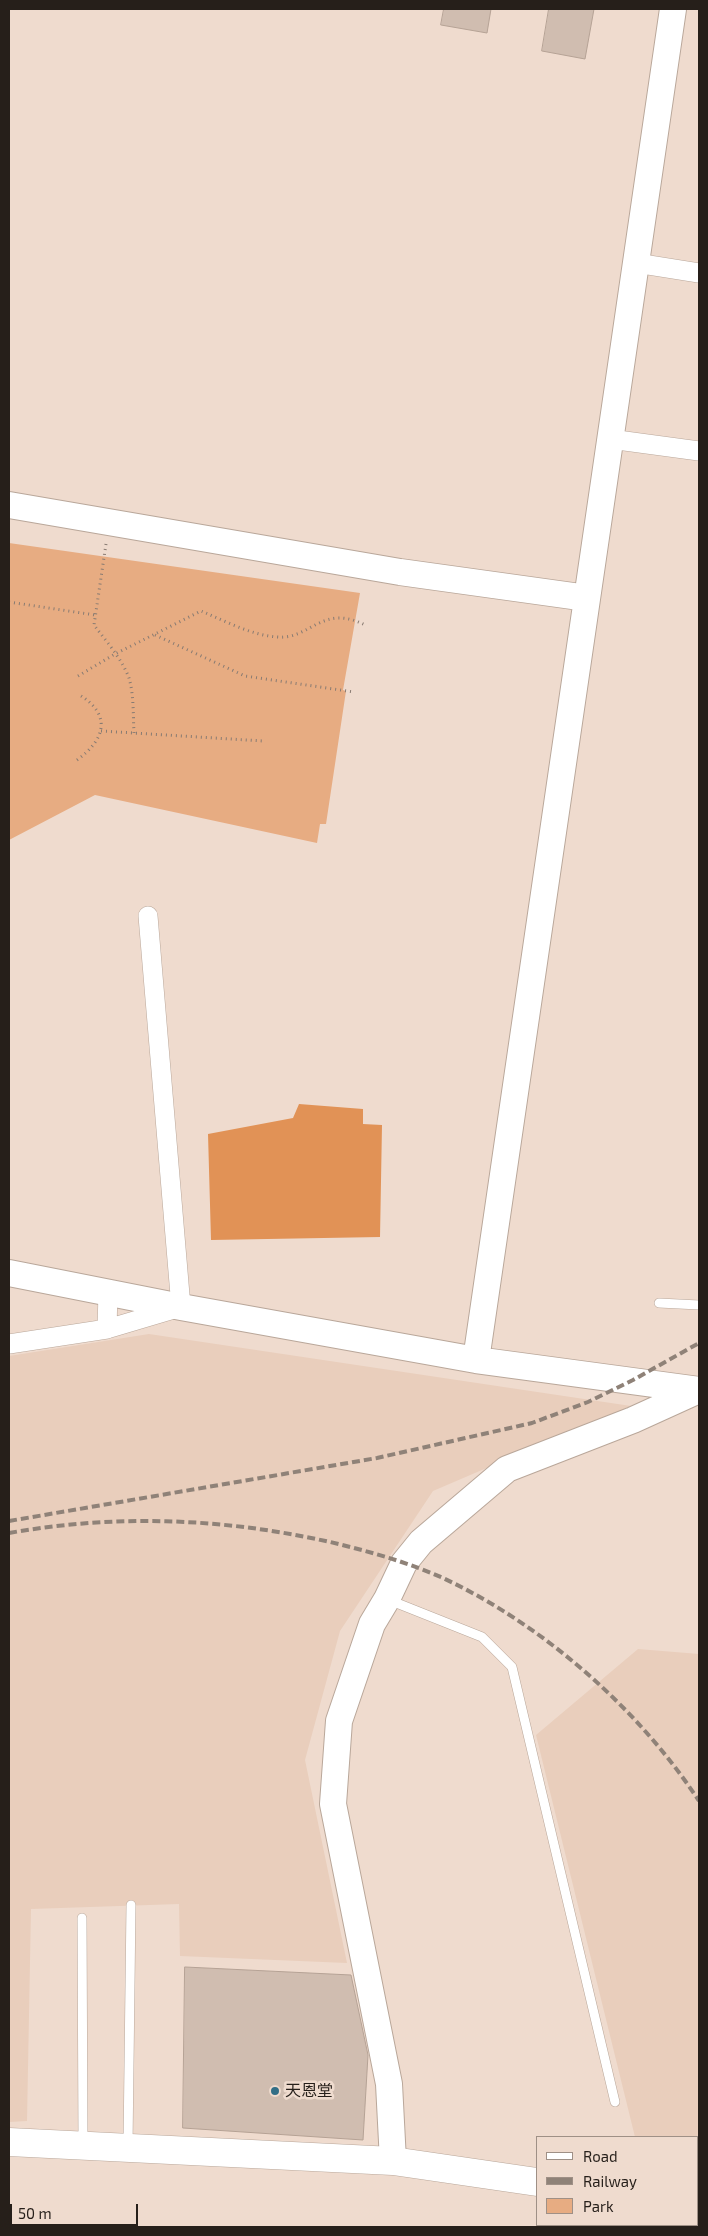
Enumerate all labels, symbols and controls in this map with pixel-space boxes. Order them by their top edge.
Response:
place label: 天恩堂 [285,2081,333,2101]
marker: 天恩堂 [269,2085,281,2097]
legend [536,2136,698,2226]
text: Road [583,2147,618,2165]
text: Railway [583,2172,637,2190]
scale bar [12,2194,140,2226]
text: Park [583,2197,614,2215]
text: 50 m [18,2204,52,2222]

